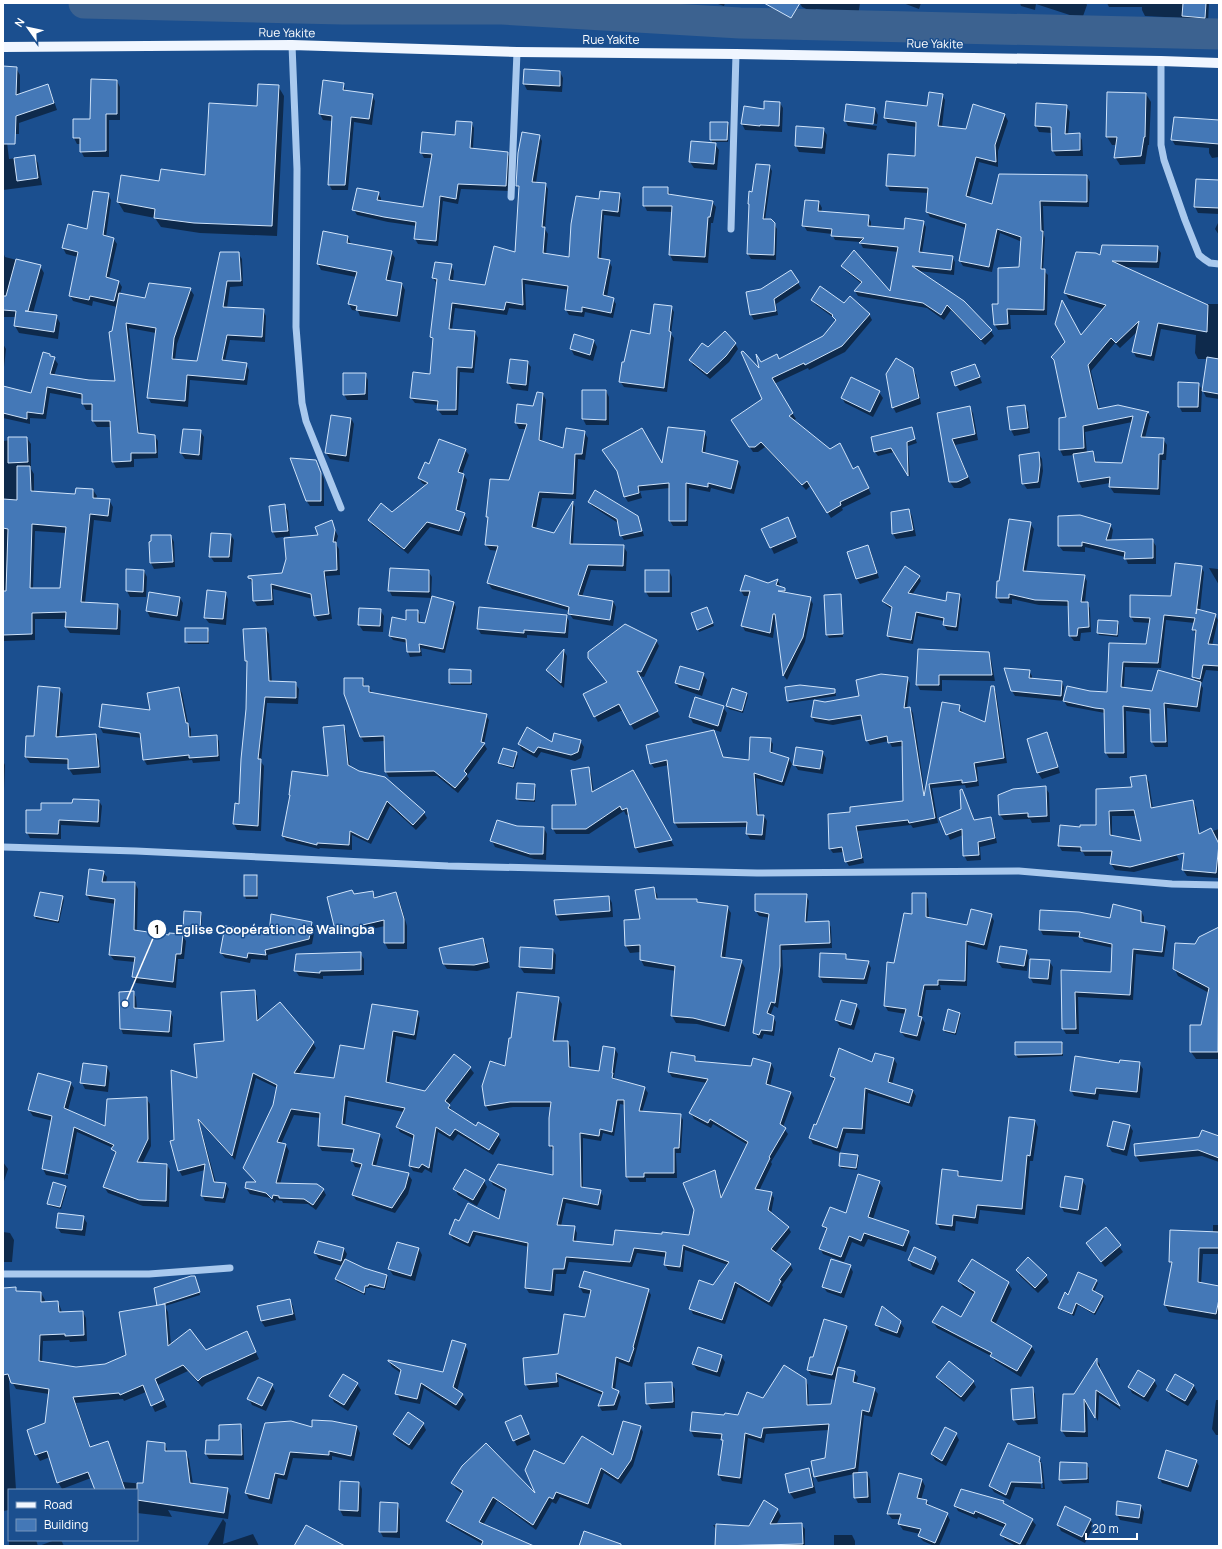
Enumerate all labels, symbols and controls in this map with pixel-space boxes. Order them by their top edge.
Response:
north arrow [8,8,48,48]
text: N [11,15,28,30]
street label: Rue Yakite [258,24,316,41]
street label: Rue Yakite [583,31,639,48]
street label: Rue Yakite [906,35,964,52]
callout: Eglise Coopération de Walingba [147,917,382,942]
text: Eglise Coopération de Walingba [175,920,375,938]
text: 1 [154,921,160,938]
legend [8,1489,138,1541]
text: Road [44,1496,72,1513]
scale bar [1086,1515,1137,1541]
text: Building [44,1516,88,1533]
text: 20 m [1092,1520,1119,1537]

